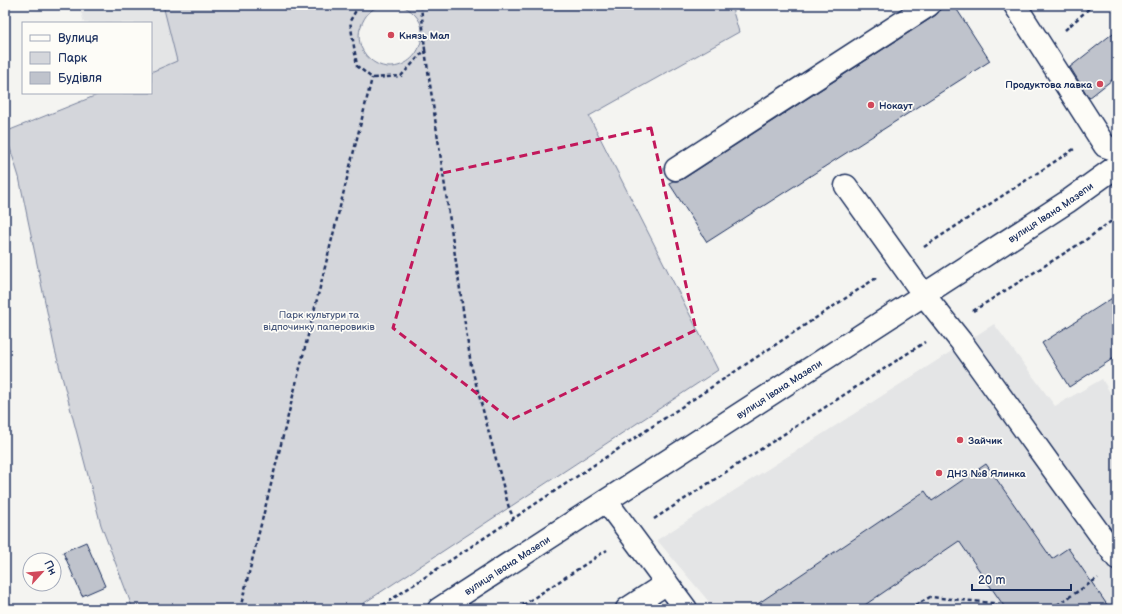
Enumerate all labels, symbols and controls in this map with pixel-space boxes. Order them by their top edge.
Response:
legend [22,22,152,94]
marker: Князь Мал [386,30,396,40]
place label: Князь Мал [399,30,450,42]
text: Вулиця [58,31,99,46]
text: Парк [58,51,88,66]
text: Будівля [58,71,102,86]
place label: Продуктова лавка [1005,79,1092,91]
marker: Продуктова лавка [1095,79,1105,89]
marker: Нокаут [866,100,876,110]
place label: Нокаут [879,100,913,112]
street label: вулиця Івана Мазепи [1006,180,1096,246]
park label: Парк культури та відпочинку паперовиків [263,309,376,333]
street label: вулиця Івана Мазепи [734,357,824,422]
marker: Зайчик [955,435,965,445]
place label: Зайчик [968,435,1003,447]
marker: ДНЗ №8 Ялинка [934,468,944,478]
place label: ДНЗ №8 Ялинка [947,468,1026,480]
street label: вулиця Івана Мазепи [462,534,553,598]
north arrow [22,552,62,592]
text: Пн [41,558,60,577]
scale bar [972,566,1071,592]
text: 20 m [978,573,1005,588]

